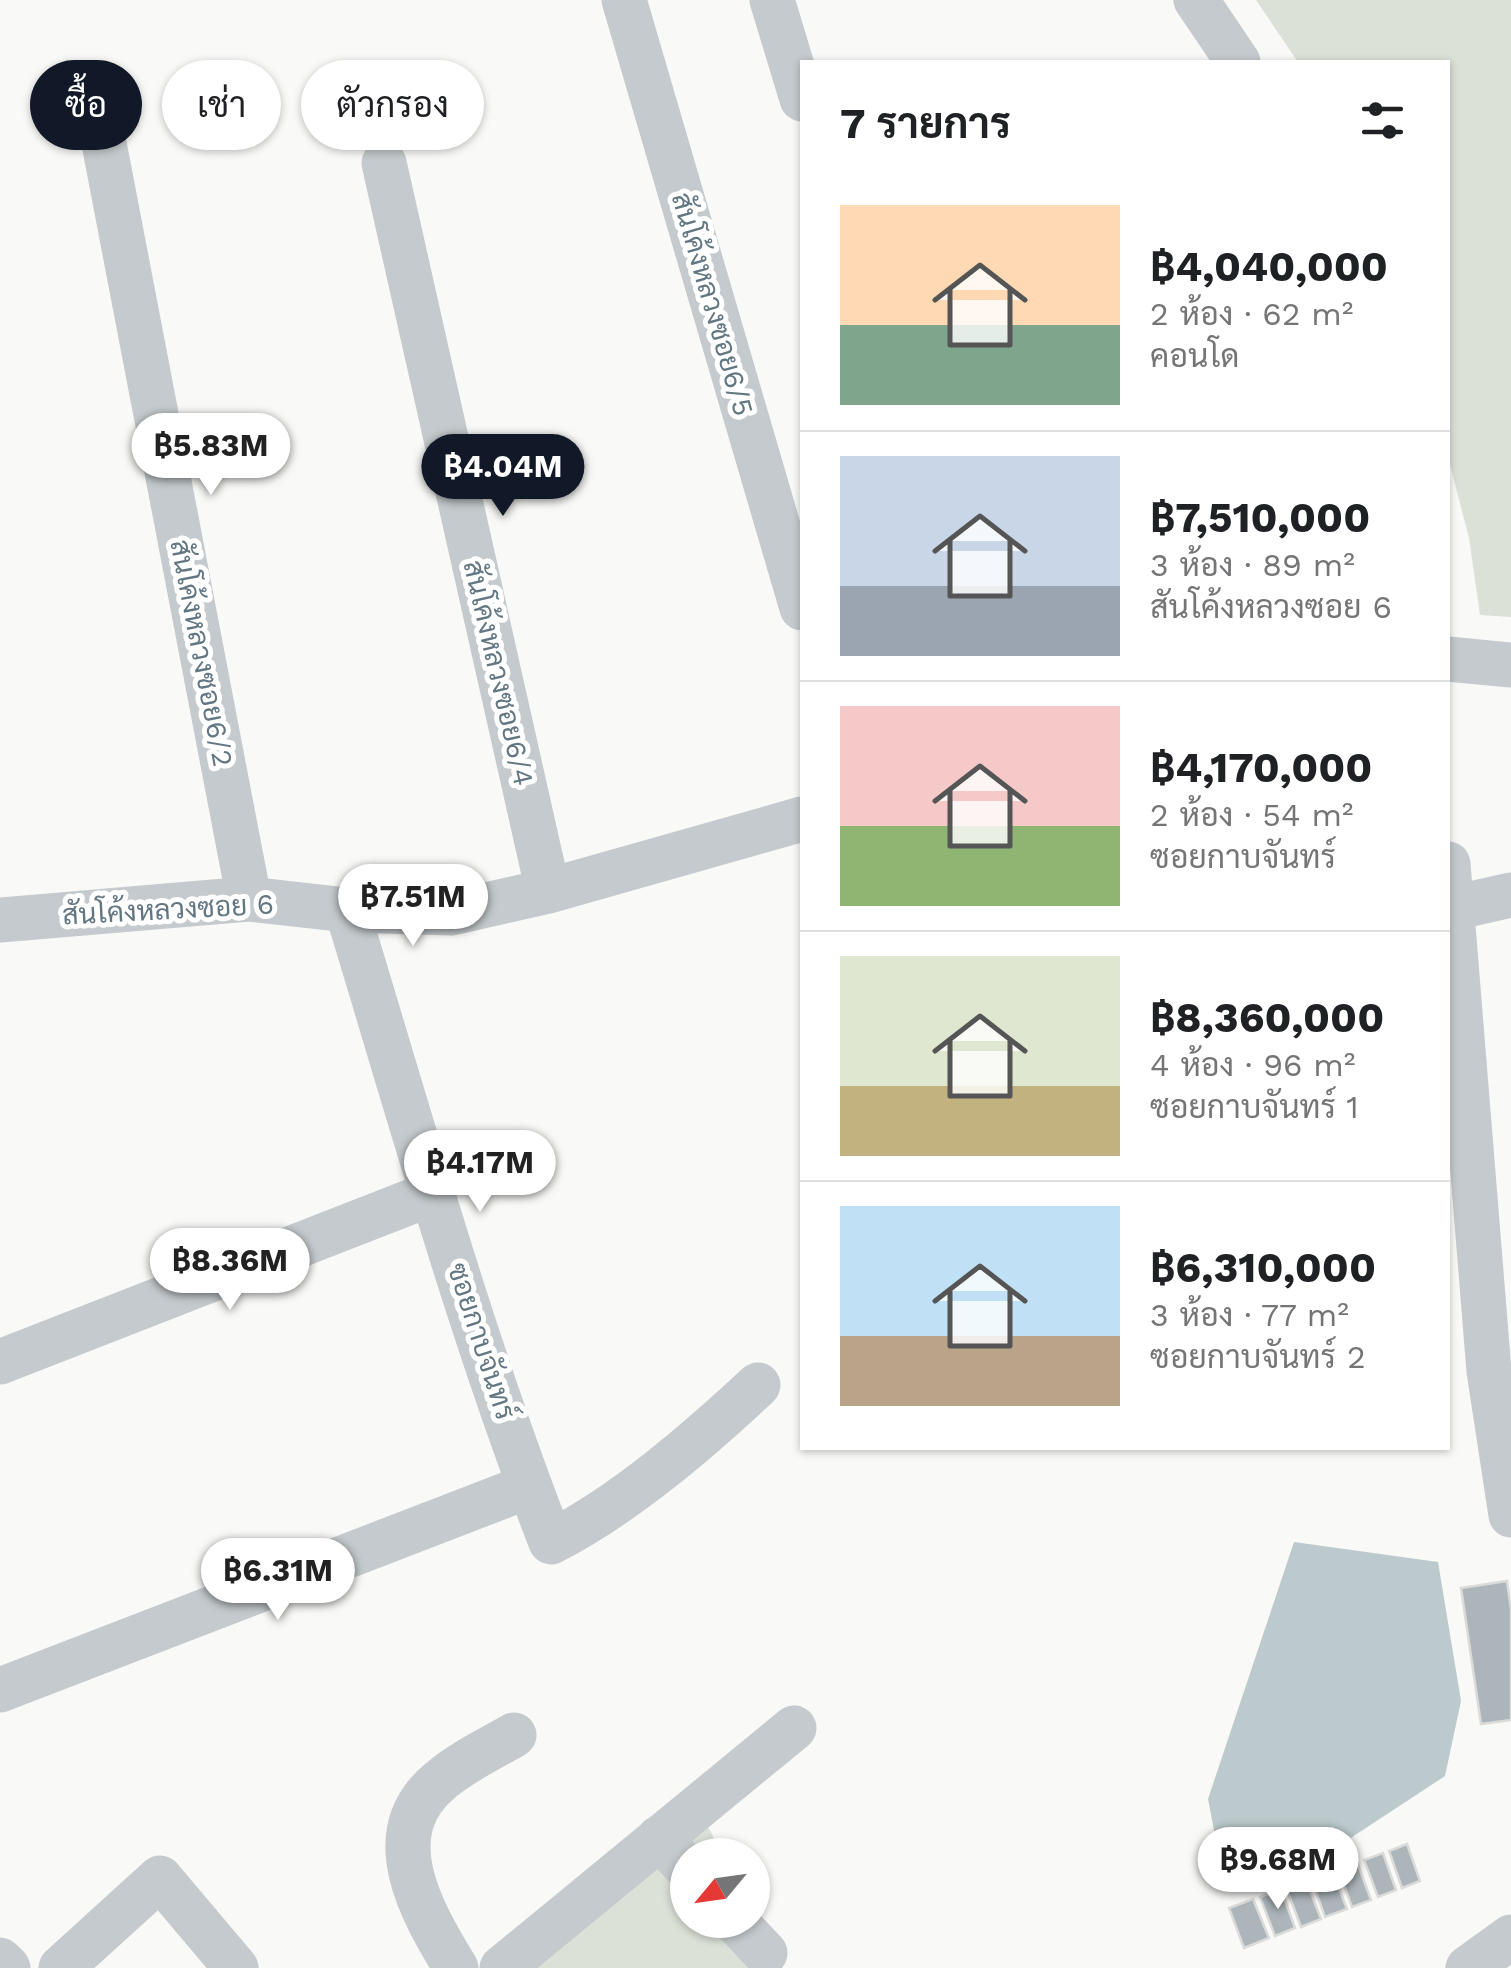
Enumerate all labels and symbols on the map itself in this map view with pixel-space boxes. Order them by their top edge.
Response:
street label: สันโค้งหลวงซอย6/5 [665,188,763,420]
pin: ฿5.83M [130,413,292,498]
pin: ฿4.04M [422,434,584,519]
street label: สันโค้งหลวงซอย6/2 [163,536,243,769]
street label: สันโค้งหลวงซอย6/4 [457,557,543,789]
pin: ฿7.51M [332,864,494,949]
street label: สันโค้งหลวงซอย 6 [61,884,275,932]
pin: ฿4.17M [399,1130,561,1215]
pin: ฿8.36M [149,1228,311,1313]
street label: ซอยกาบจันทร์ [441,1258,525,1424]
pin: ฿6.31M [197,1538,359,1623]
pin: ฿9.68M [1197,1827,1359,1912]
north arrow [670,1838,770,1938]

